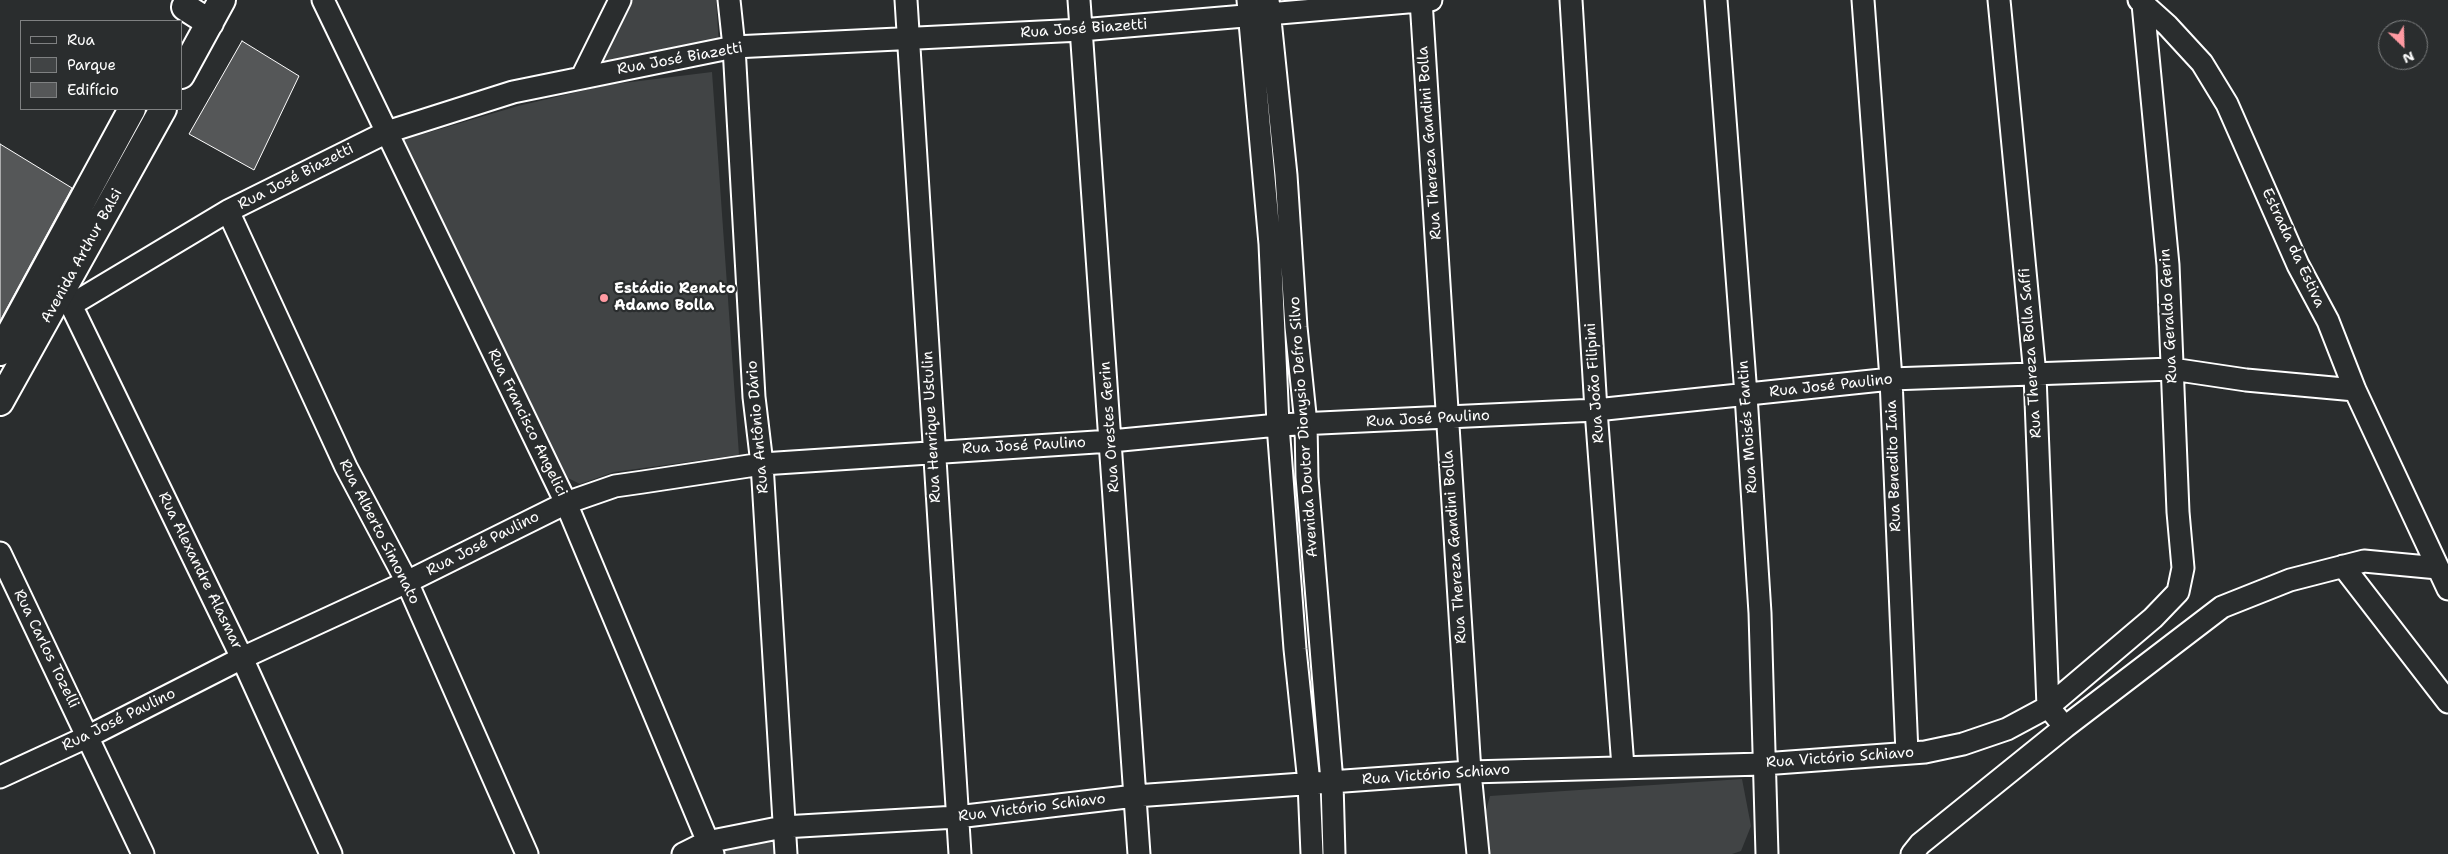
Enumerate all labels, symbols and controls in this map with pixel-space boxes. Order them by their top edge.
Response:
street label: Rua José Biazetti [1020,16,1148,42]
legend [20,20,182,110]
north arrow [2378,20,2428,70]
text: Rua [67,30,95,50]
street label: Rua José Biazetti [616,39,744,79]
street label: Rua Thereza Gandini Bolla [1414,45,1446,241]
text: N [2400,47,2417,68]
text: Parque [67,55,116,75]
text: Edifício [67,80,119,100]
street label: Rua José Biazetti [235,140,357,214]
street label: Avenida Arthur Balsi [37,186,127,326]
street label: Estrada da Estiva [2257,186,2329,310]
street label: Rua Geraldo Gerin [2156,248,2182,384]
street label: Rua Thereza Bolla Saffi [2016,267,2046,439]
place label: Estádio Renato Adamo Bolla [614,280,735,315]
marker: Estádio Renato Adamo Bolla [598,292,610,304]
street label: Avenida Doutor Dionysio Defro Silvo [1286,296,1322,558]
street label: Rua João Filipini [1582,322,1608,444]
street label: Rua Francisco Angelici [483,346,571,500]
street label: Rua Henrique Ustulin [919,351,945,503]
street label: Rua Antônio Dário [743,360,773,494]
street label: Rua Moisés Fantin [1734,360,1762,494]
street label: Rua Orestes Gerin [1096,361,1124,493]
street label: Rua José Paulino [1768,371,1894,401]
street label: Rua Benedito Iaia [1883,400,1905,532]
street label: Rua José Paulino [1366,407,1490,431]
street label: Rua José Paulino [962,434,1086,458]
street label: Rua Thereza Gandini Bolla [1439,449,1471,645]
street label: Rua Alberto Simonato [335,457,423,607]
street label: Rua Alexandre Alasmar [154,489,246,653]
street label: Rua José Paulino [424,508,542,580]
street label: Rua Carlos Tozelli [9,587,83,711]
street label: Rua José Paulino [59,685,179,755]
street label: Rua Victório Schiavo [1765,744,1915,772]
street label: Rua Victório Schiavo [1361,761,1511,789]
street label: Rua Victório Schiavo [957,790,1107,826]

